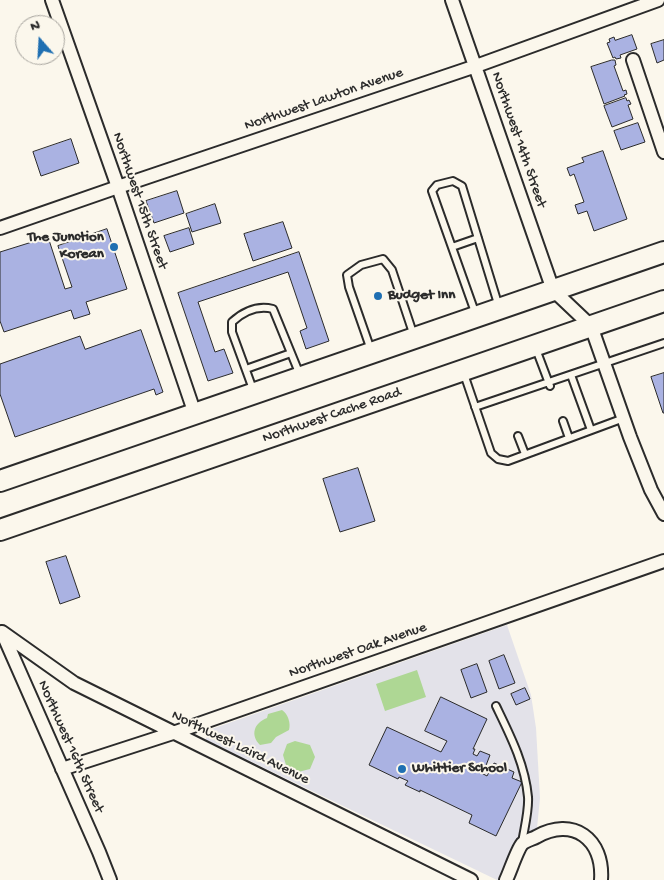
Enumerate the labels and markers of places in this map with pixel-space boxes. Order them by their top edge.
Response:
place label: The Junction Korean [27,229,104,264]
marker: The Junction Korean [108,241,120,253]
place label: Budget Inn [388,287,455,305]
marker: Budget Inn [372,290,384,302]
place label: Whittier School [412,760,507,778]
marker: Whittier School [396,763,408,775]

